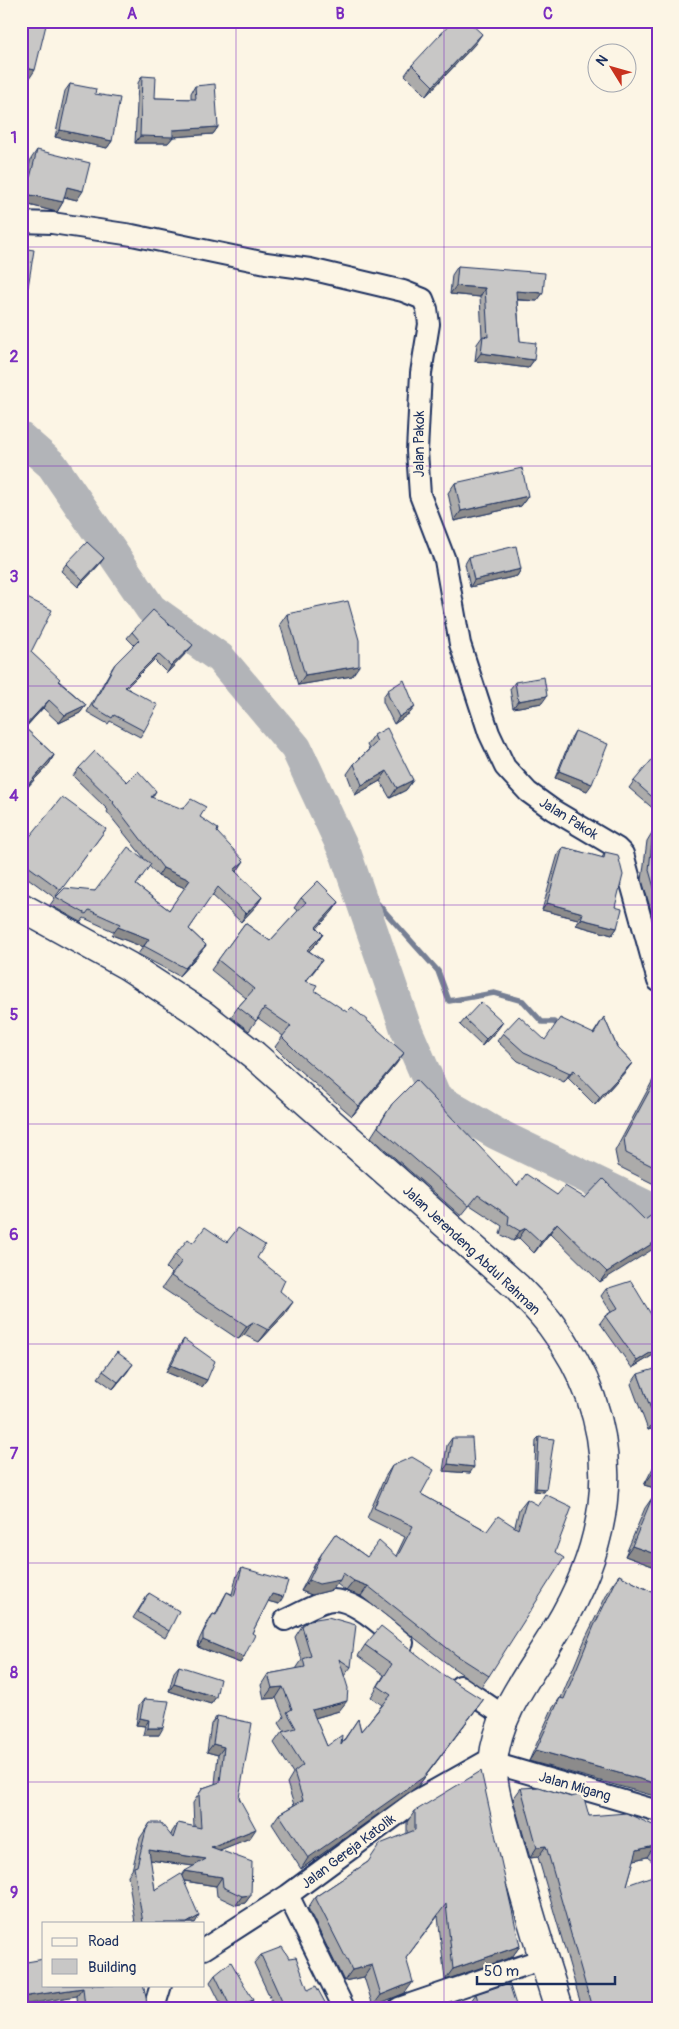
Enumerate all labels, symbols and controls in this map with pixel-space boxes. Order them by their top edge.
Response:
text: A [127,4,138,24]
text: B [335,4,345,24]
text: C [543,4,553,24]
north arrow [586,42,636,92]
text: N [592,52,612,69]
text: 1 [11,128,17,148]
text: 2 [10,347,19,367]
street label: Jalan Pakok [411,411,428,477]
text: 3 [10,567,19,587]
text: 4 [9,786,19,806]
street label: Jalan Pakok [536,794,602,843]
text: 5 [10,1005,19,1025]
street label: Jalan Jerendeng Abdul Rahman [399,1182,544,1319]
text: 6 [9,1225,19,1245]
text: 7 [10,1444,19,1464]
text: 8 [10,1663,18,1683]
street label: Jalan Migang [537,1768,613,1805]
street label: Jalan Gereja Katolik [298,1810,399,1892]
text: 9 [10,1883,18,1903]
legend [42,1922,205,1986]
text: Road [88,1932,119,1951]
scale bar [477,1954,614,1986]
text: Building [88,1958,136,1977]
text: 50 m [484,1962,519,1981]

